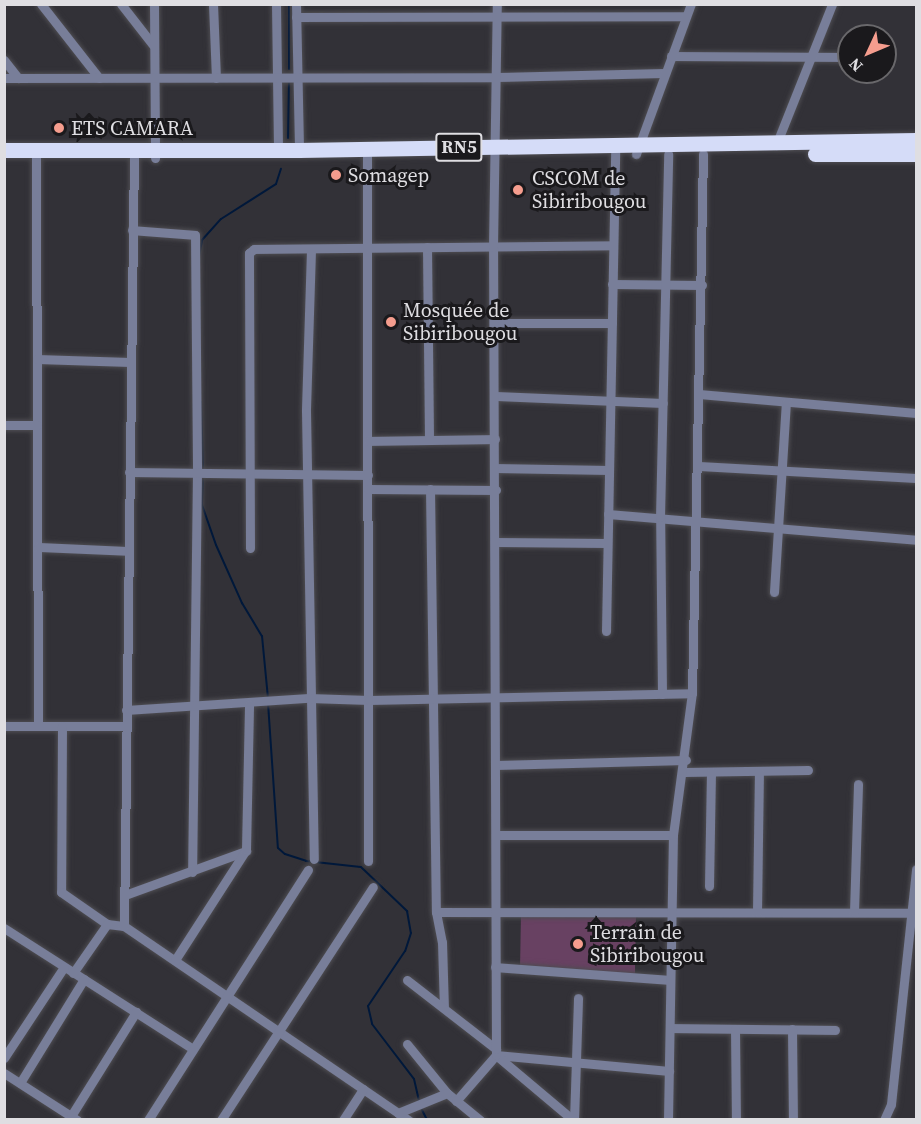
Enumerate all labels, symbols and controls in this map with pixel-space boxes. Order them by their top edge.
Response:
north arrow [837,24,897,84]
text: N [844,53,867,77]
place label: ETS CAMARA [71,116,193,140]
marker: ETS CAMARA [52,121,66,135]
road number: RN5 [435,132,483,162]
place label: Somagep [348,163,429,187]
place label: CSCOM de Sibiribougou [532,166,647,213]
marker: Somagep [329,168,343,182]
marker: CSCOM de Sibiribougou [509,181,527,199]
place label: Mosquée de Sibiribougou [403,298,518,345]
marker: Mosquée de Sibiribougou [384,315,398,329]
place label: Terrain de Sibiribougou [590,921,705,968]
marker: Terrain de Sibiribougou [571,937,585,951]

